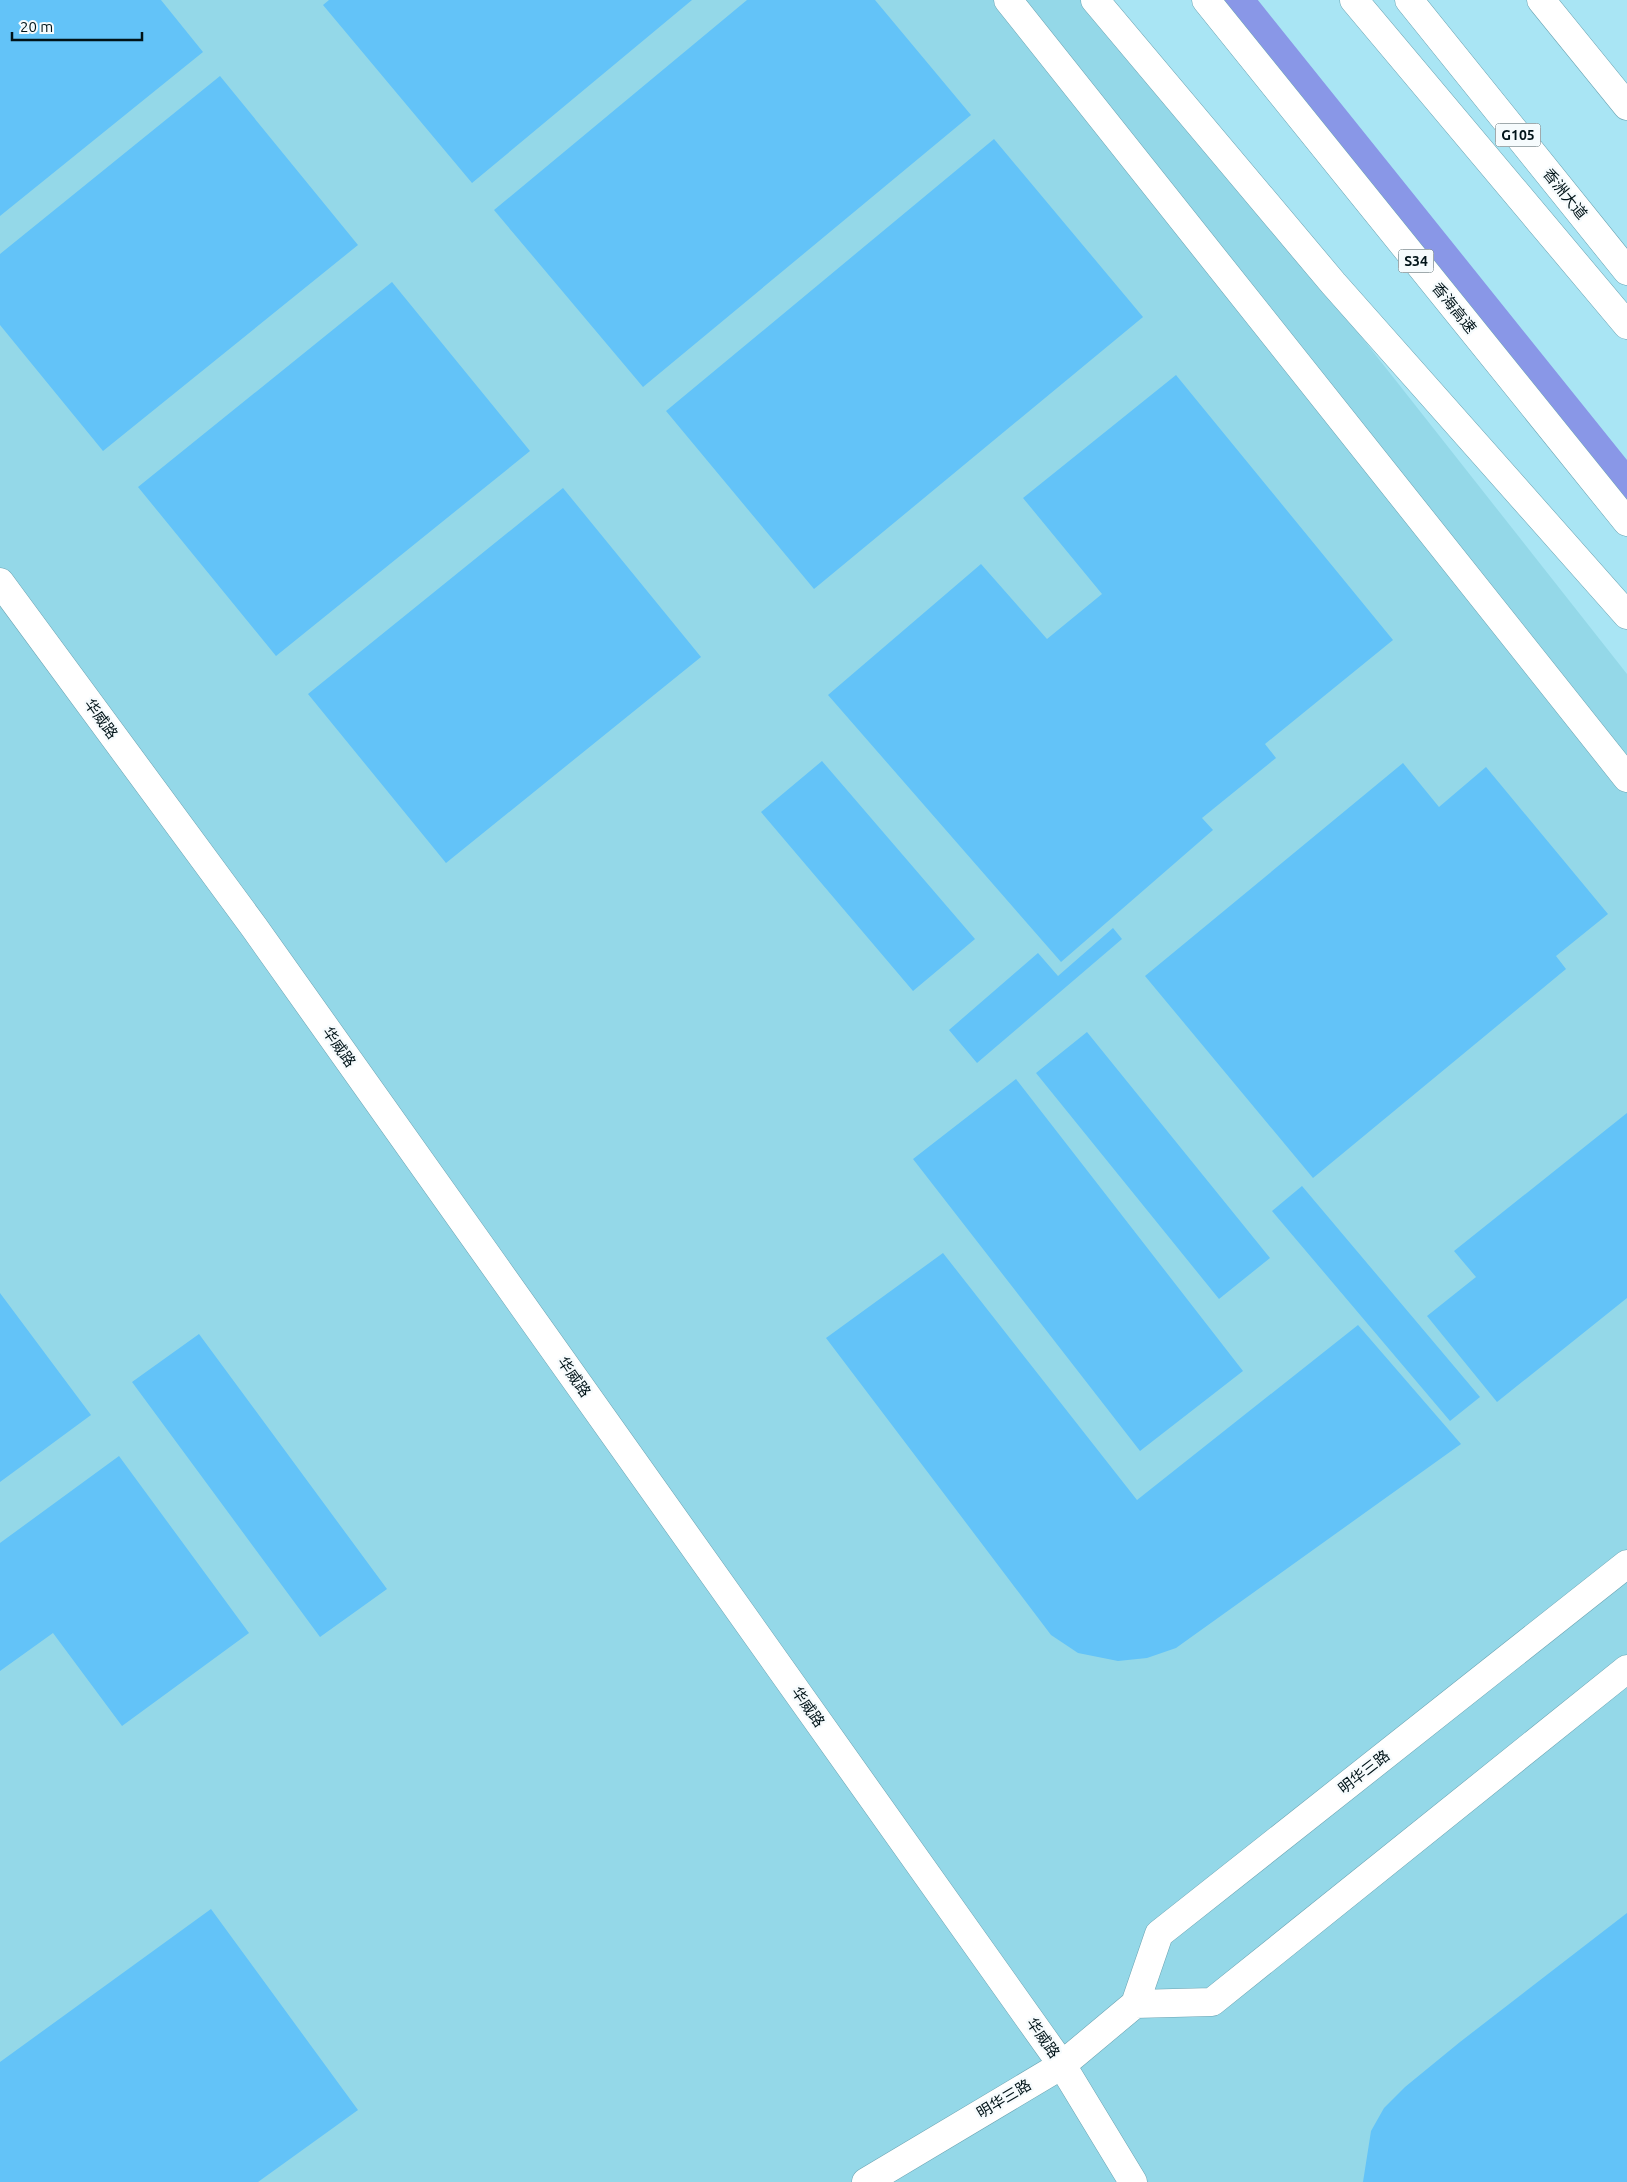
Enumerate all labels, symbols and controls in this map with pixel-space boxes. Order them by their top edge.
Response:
scale bar [12,10,142,42]
text: 20 m [20,18,53,35]
road number: G105 [1496,124,1540,146]
street label: 香洲大道 [1540,165,1591,222]
road number: S34 [1398,250,1434,272]
street label: 香海高速 [1429,279,1480,336]
street label: 华威路 [81,696,122,742]
street label: 华威路 [320,1023,359,1070]
street label: 华威路 [555,1353,594,1400]
street label: 华威路 [789,1683,828,1730]
street label: 明华三路 [1335,1746,1393,1797]
street label: 华威路 [1024,2014,1063,2061]
street label: 明华三路 [974,2076,1034,2121]

